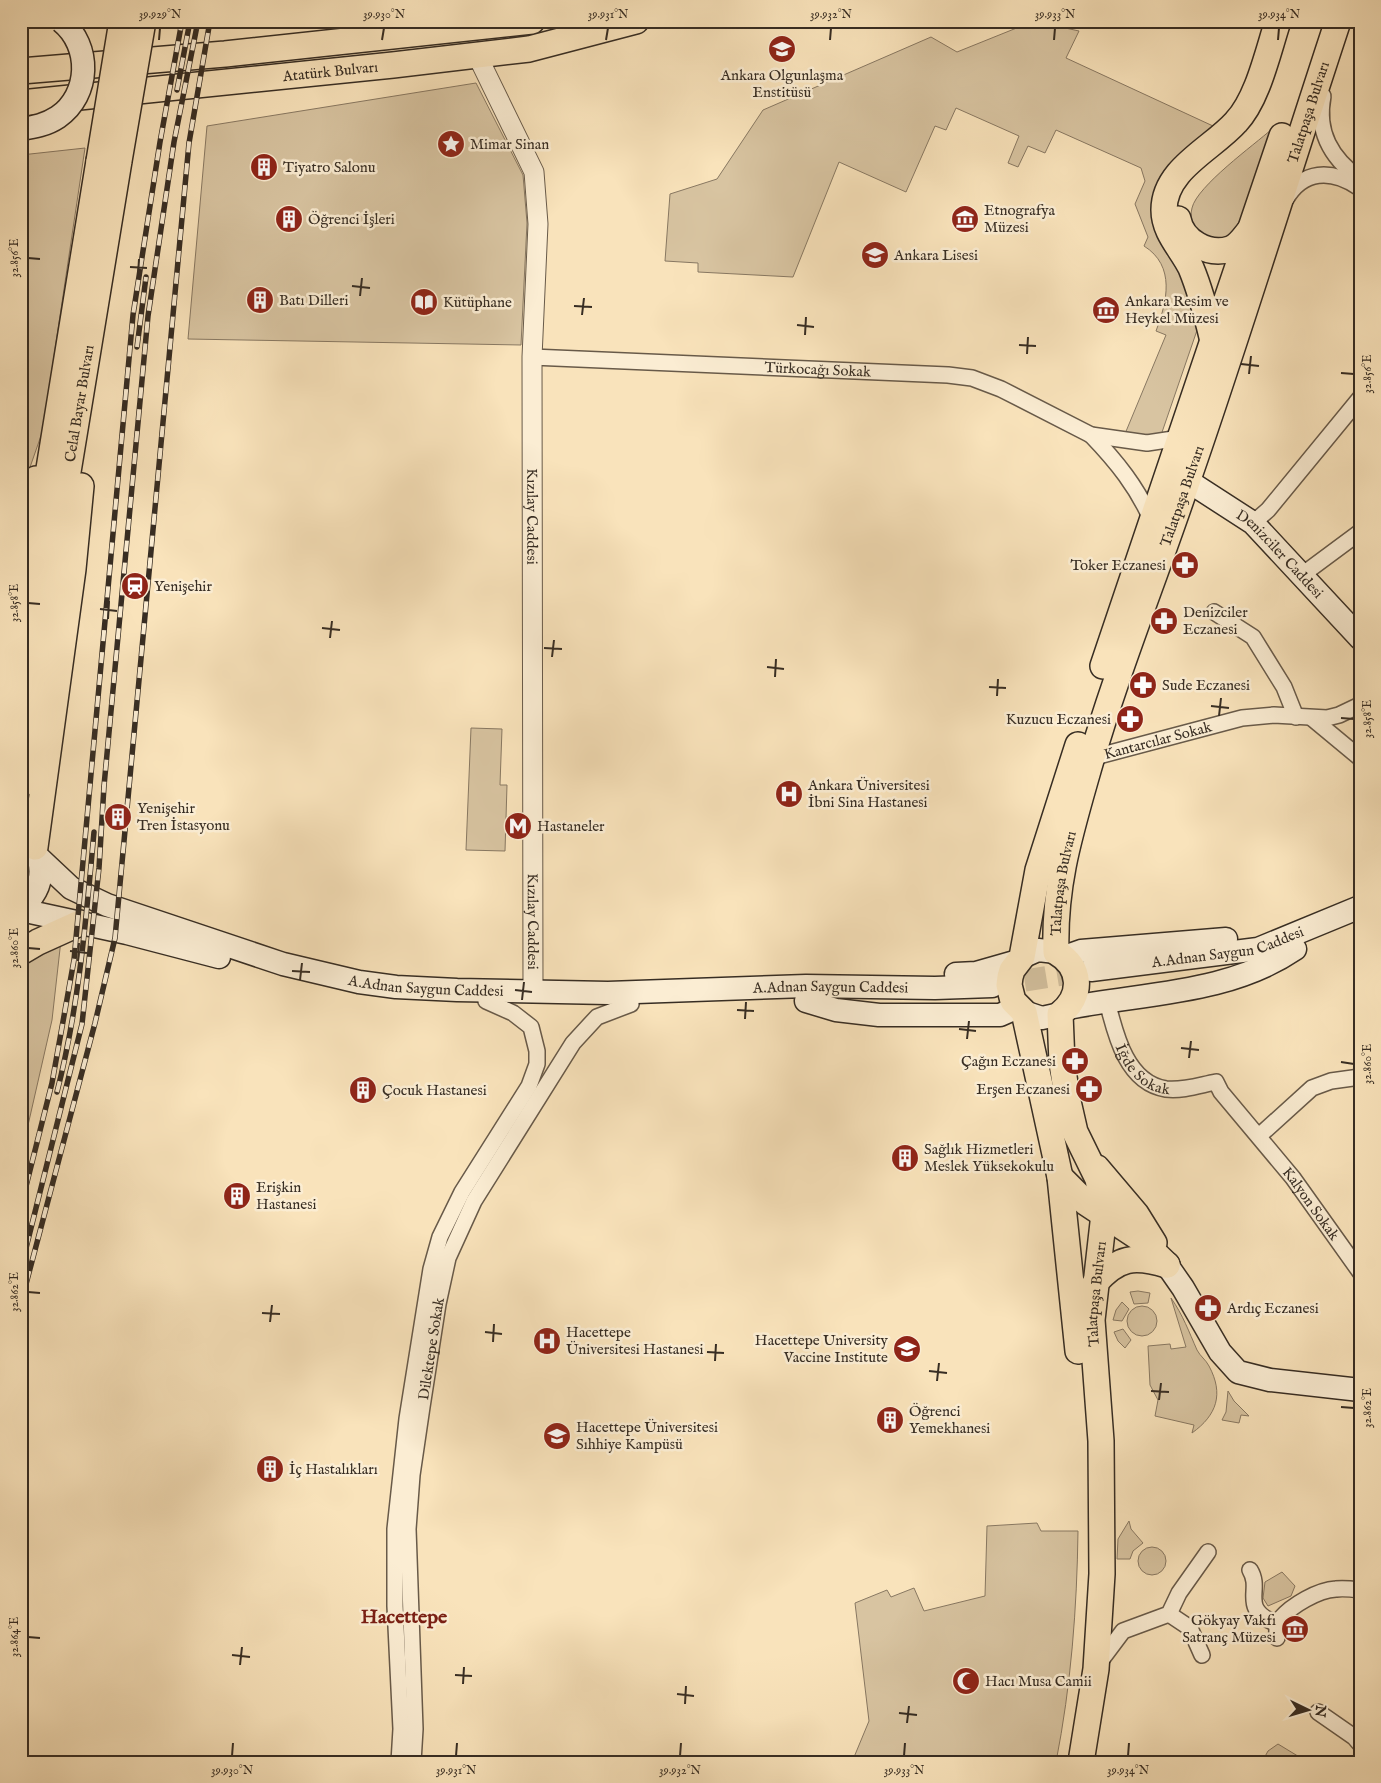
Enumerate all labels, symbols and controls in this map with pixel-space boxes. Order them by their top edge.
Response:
text: 39.929°N [139,7,182,22]
text: 39.930°N [363,7,406,22]
text: 39.931°N [588,7,629,22]
text: 39.932°N [810,7,853,22]
text: 39.933°N [1035,7,1076,22]
text: 39.934°N [1258,7,1301,22]
school or university icon: Ankara Olgunlaşma Enstitüsü [767,34,797,64]
street label: Atatürk Bulvarı [281,58,379,86]
street label: Talatpaşa Bulvarı [1283,59,1334,166]
place label: Ankara Olgunlaşma Enstitüsü [720,66,844,102]
place icon: Mimar Sinan [436,129,466,159]
place label: Mimar Sinan [470,135,549,154]
building icon: Tiyatro Salonu [249,152,279,182]
place label: Tiyatro Salonu [283,158,376,177]
place label: Etnografya Müzesi [984,201,1055,237]
building icon: Öğrenci İşleri [274,204,304,234]
museum icon: Etnografya Müzesi [950,204,980,234]
place label: Öğrenci İşleri [308,210,395,229]
text: 32.856°E [7,239,22,277]
school or university icon: Ankara Lisesi [860,240,890,270]
place label: Ankara Lisesi [893,246,978,265]
building icon: Batı Dilleri [245,285,275,315]
library icon: Kütüphane [409,287,439,317]
place label: Batı Dilleri [279,291,348,310]
place label: Ankara Resim ve Heykel Müzesi [1124,292,1229,328]
place label: Kütüphane [443,293,512,312]
museum icon: Ankara Resim ve Heykel Müzesi [1091,295,1121,325]
street label: Celal Bayar Bulvarı [61,343,99,464]
text: 32.856°E [1360,355,1375,393]
street label: Türkocağı Sokak [764,358,872,382]
street label: Talatpaşa Bulvarı [1156,443,1209,549]
street label: Kızılay Caddesi [522,468,541,565]
street label: Denizciler Caddesi [1232,506,1327,603]
pharmacy icon: Toker Eczanesi [1170,550,1200,580]
place label: Toker Eczanesi [1070,556,1166,575]
station icon: Yenişehir [120,571,150,601]
place label: Yenişehir [154,577,212,596]
text: 32.858°E [7,584,22,622]
place label: Denizciler Eczanesi [1183,603,1248,639]
pharmacy icon: Denizciler Eczanesi [1149,606,1179,636]
pharmacy icon: Sude Eczanesi [1128,670,1158,700]
place label: Sude Eczanesi [1162,676,1250,695]
text: 32.858°E [1360,700,1375,738]
pharmacy icon: Kuzucu Eczanesi [1115,704,1145,734]
place label: Kuzucu Eczanesi [1006,710,1111,729]
street label: Kantarcılar Sokak [1102,717,1215,764]
place label: Ankara Üniversitesi İbni Sina Hastanesi [807,776,930,812]
hospital icon: Ankara Üniversitesi İbni Sina Hastanesi [774,779,804,809]
place label: Yenişehir Tren İstasyonu [137,799,230,835]
building icon: Yenişehir Tren İstasyonu [103,802,133,832]
metro station icon: Hastaneler [503,811,533,841]
place label: Hastaneler [537,817,605,836]
street label: Talatpaşa Bulvarı [1047,829,1081,936]
street label: Kızılay Caddesi [523,873,542,970]
street label: A.Adnan Saygun Caddesi [1150,922,1307,972]
text: 32.860°E [7,928,22,968]
street label: A.Adnan Saygun Caddesi [345,971,504,1001]
street label: A.Adnan Saygun Caddesi [752,977,909,998]
street label: İğde Sokak [1111,1041,1172,1100]
text: 32.860°E [1360,1044,1375,1084]
pharmacy icon: Çağın Eczanesi [1060,1046,1090,1076]
place label: Çağın Eczanesi [961,1052,1056,1071]
pharmacy icon: Erşen Eczanesi [1074,1074,1104,1104]
building icon: Çocuk Hastanesi [348,1075,378,1105]
place label: Erşen Eczanesi [976,1080,1070,1099]
place label: Çocuk Hastanesi [382,1081,487,1100]
place label: Sağlık Hizmetleri Meslek Yüksekokulu [924,1140,1054,1176]
building icon: Sağlık Hizmetleri Meslek Yüksekokulu [890,1143,920,1173]
street label: Kalyon Sokak [1278,1163,1344,1245]
place label: Erişkin Hastanesi [256,1178,316,1214]
building icon: Erişkin Hastanesi [222,1181,252,1211]
street label: Talatpaşa Bulvarı [1083,1240,1111,1347]
text: 32.862°E [7,1272,22,1312]
pharmacy icon: Ardıç Eczanesi [1193,1293,1223,1323]
street label: Dilektepe Sokak [414,1295,449,1402]
place label: Ardıç Eczanesi [1226,1299,1319,1318]
place label: Hacettepe Üniversitesi Hastanesi [566,1323,703,1359]
hospital icon: Hacettepe Üniversitesi Hastanesi [532,1326,562,1356]
place label: Hacettepe University Vaccine Institute [755,1331,889,1367]
school or university icon: Hacettepe University Vaccine Institute [892,1334,922,1364]
text: 32.862°E [1360,1388,1375,1428]
place label: Öğrenci Yemekhanesi [909,1402,990,1438]
building icon: Öğrenci Yemekhanesi [875,1405,905,1435]
place label: Hacettepe Üniversitesi Sıhhiye Kampüsü [576,1418,718,1454]
school or university icon: Hacettepe Üniversitesi Sıhhiye Kampüsü [542,1421,572,1451]
building icon: İç Hastalıkları [255,1454,285,1484]
place label: İç Hastalıkları [289,1460,378,1479]
district label: Hacettepe [361,1605,448,1630]
place label: Gökyay Vakfı Satranç Müzesi [1182,1611,1276,1647]
museum icon: Gökyay Vakfı Satranç Müzesi [1280,1614,1310,1644]
text: 32.864°E [7,1617,22,1657]
mosque icon: Hacı Musa Camii [951,1666,981,1696]
place label: Hacı Musa Camii [985,1672,1092,1691]
north arrow [1284,1686,1334,1736]
text: N [1310,1703,1330,1718]
text: 39.930°N [211,1763,254,1778]
text: 39.931°N [436,1763,477,1778]
text: 39.932°N [659,1763,702,1778]
text: 39.933°N [884,1763,925,1778]
text: 39.934°N [1107,1763,1150,1778]

